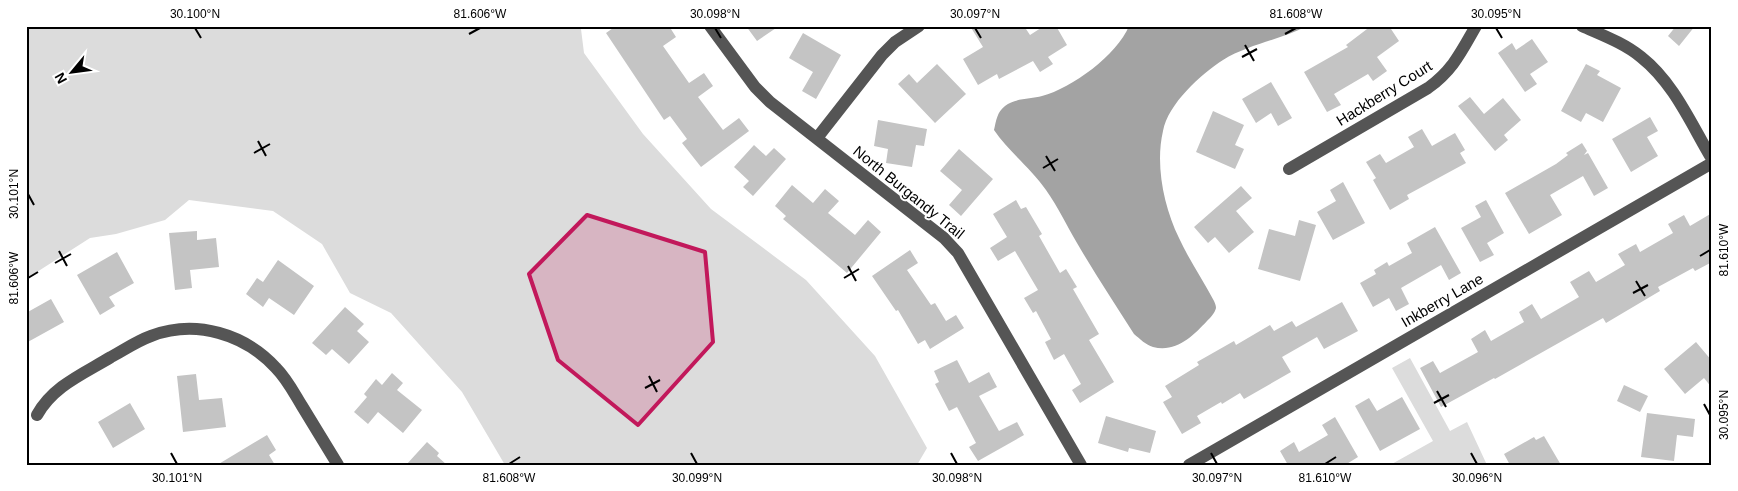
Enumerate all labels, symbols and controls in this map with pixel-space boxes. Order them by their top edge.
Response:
text: 30.100°N [170,7,220,21]
text: 81.606°W [454,7,507,21]
text: 30.098°N [690,7,740,21]
text: 30.097°N [950,7,1000,21]
text: 81.608°W [1270,7,1323,21]
text: 30.095°N [1471,7,1521,21]
north arrow [48,48,98,98]
street label: Hackberry Court [1333,56,1436,129]
text: N [51,70,70,87]
street label: North Burgandy Trail [850,142,968,242]
text: 30.101°N [7,169,21,219]
text: 81.610°W [1717,223,1731,276]
text: 81.606°W [7,251,21,304]
street label: Inkberry Lane [1398,270,1486,330]
text: 30.095°N [1717,390,1731,440]
text: 30.101°N [152,471,202,485]
text: 81.608°W [483,471,536,485]
text: 30.099°N [672,471,722,485]
text: 30.098°N [932,471,982,485]
text: 30.097°N [1192,471,1242,485]
text: 81.610°W [1299,471,1352,485]
text: 30.096°N [1452,471,1502,485]

